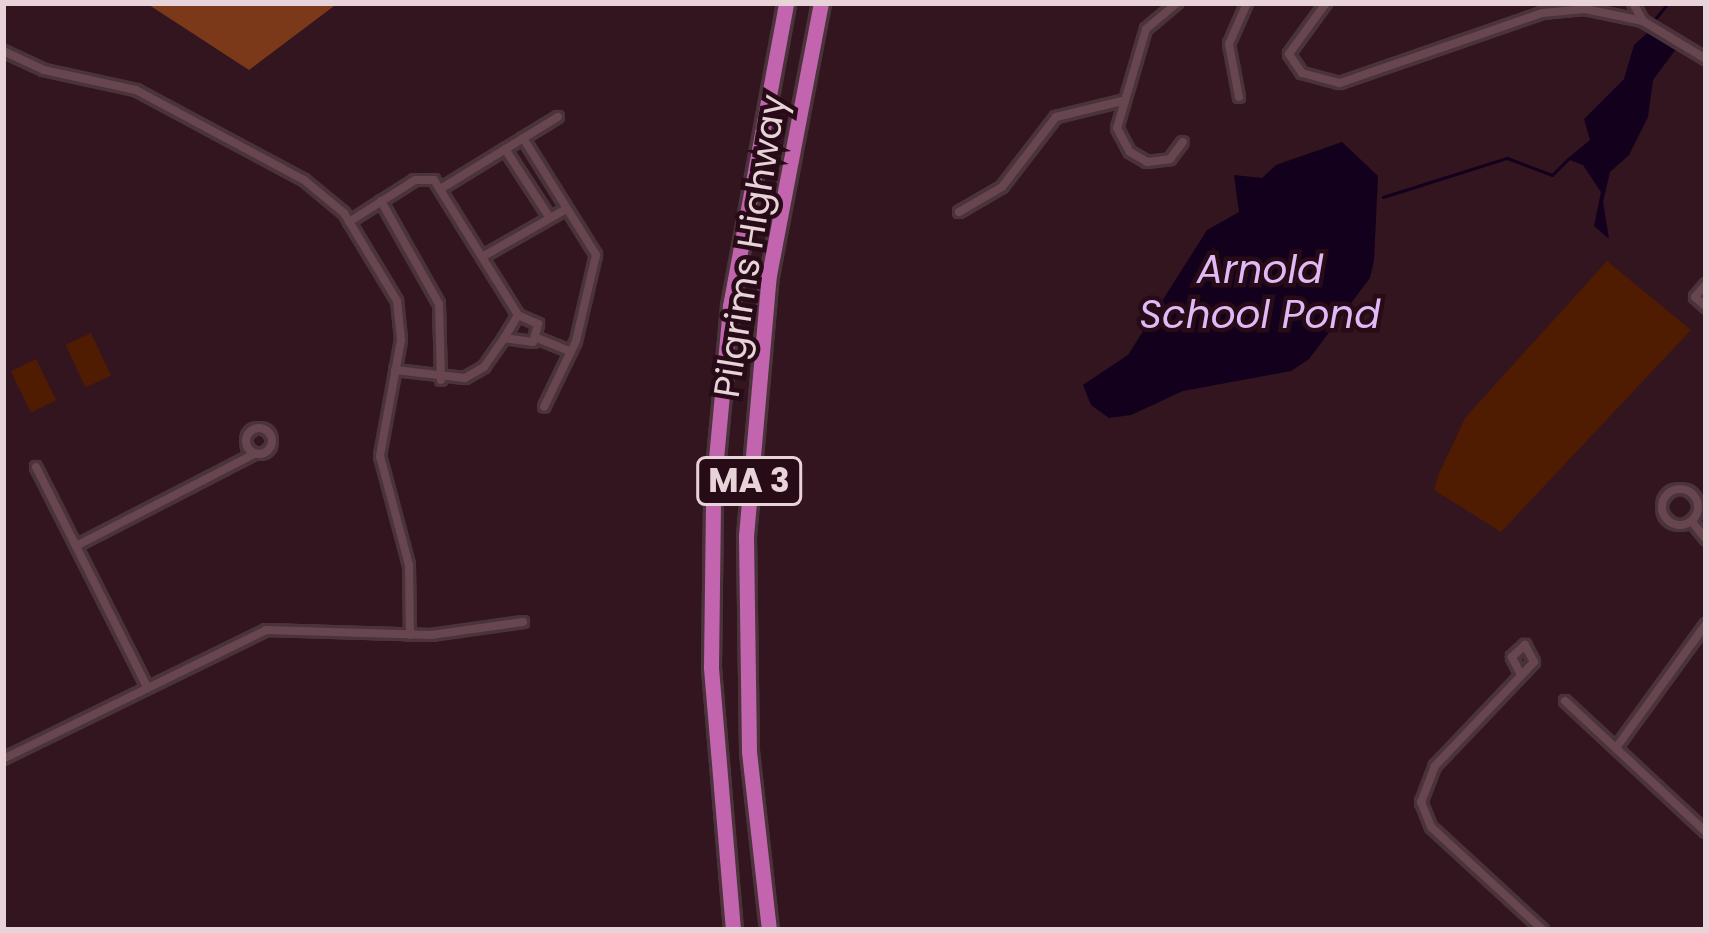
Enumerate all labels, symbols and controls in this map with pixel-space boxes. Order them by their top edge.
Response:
street label: Pilgrims Highway [705,92,795,400]
water label: Arnold School Pond [1139,248,1381,339]
road number: MA 3 [695,454,803,508]

